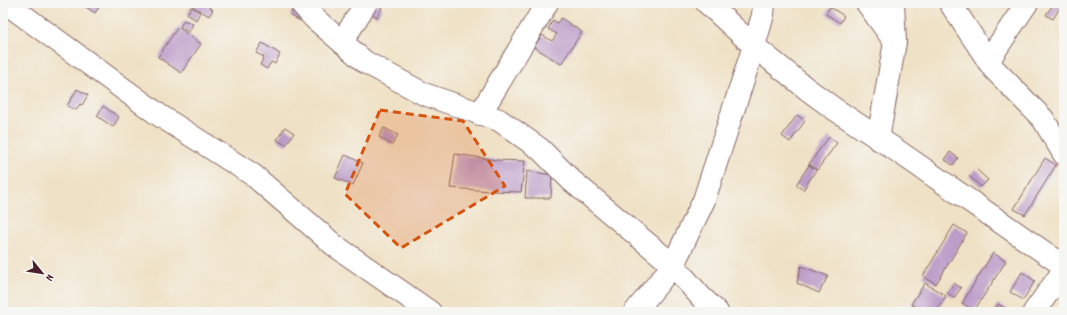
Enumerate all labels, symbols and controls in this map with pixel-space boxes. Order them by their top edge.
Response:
north arrow [22,253,62,293]
text: N [40,271,57,284]

